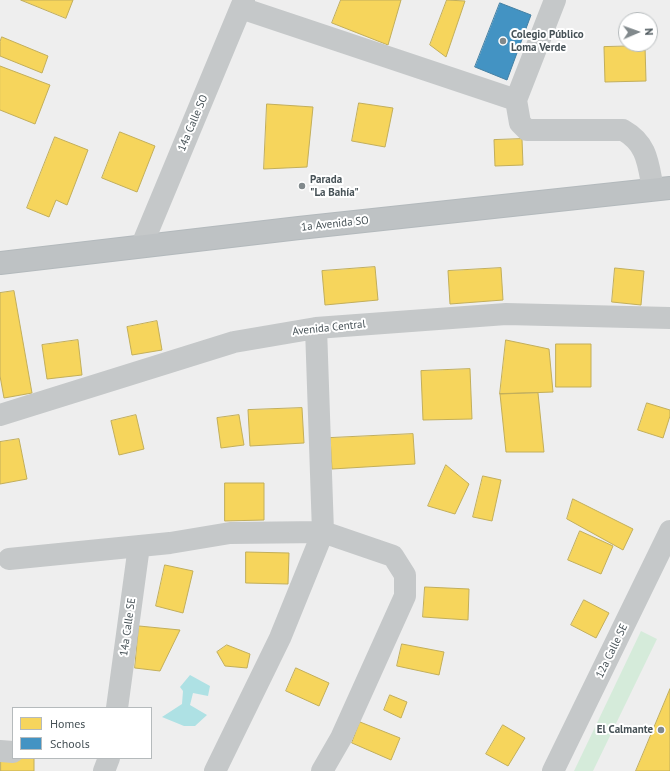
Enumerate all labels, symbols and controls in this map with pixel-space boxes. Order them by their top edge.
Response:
north arrow [618,12,658,52]
place label: Colegio Público Loma Verde [511,28,584,54]
text: N [642,28,656,35]
marker: Colegio Público Loma Verde [498,36,508,46]
street label: 14a Calle SO [175,93,211,153]
place label: Parada "La Bahía" [310,173,359,199]
marker: Parada "La Bahía" [297,181,307,191]
street label: 1a Avenida SO [301,214,369,234]
street label: Avenida Central [292,318,366,338]
street label: 14a Calle SE [117,597,139,657]
street label: 12a Calle SE [593,622,631,680]
legend [12,707,152,759]
text: Homes [50,716,85,731]
place label: El Calmante [597,723,653,737]
marker: El Calmante [656,725,666,735]
text: Schools [50,736,90,751]

